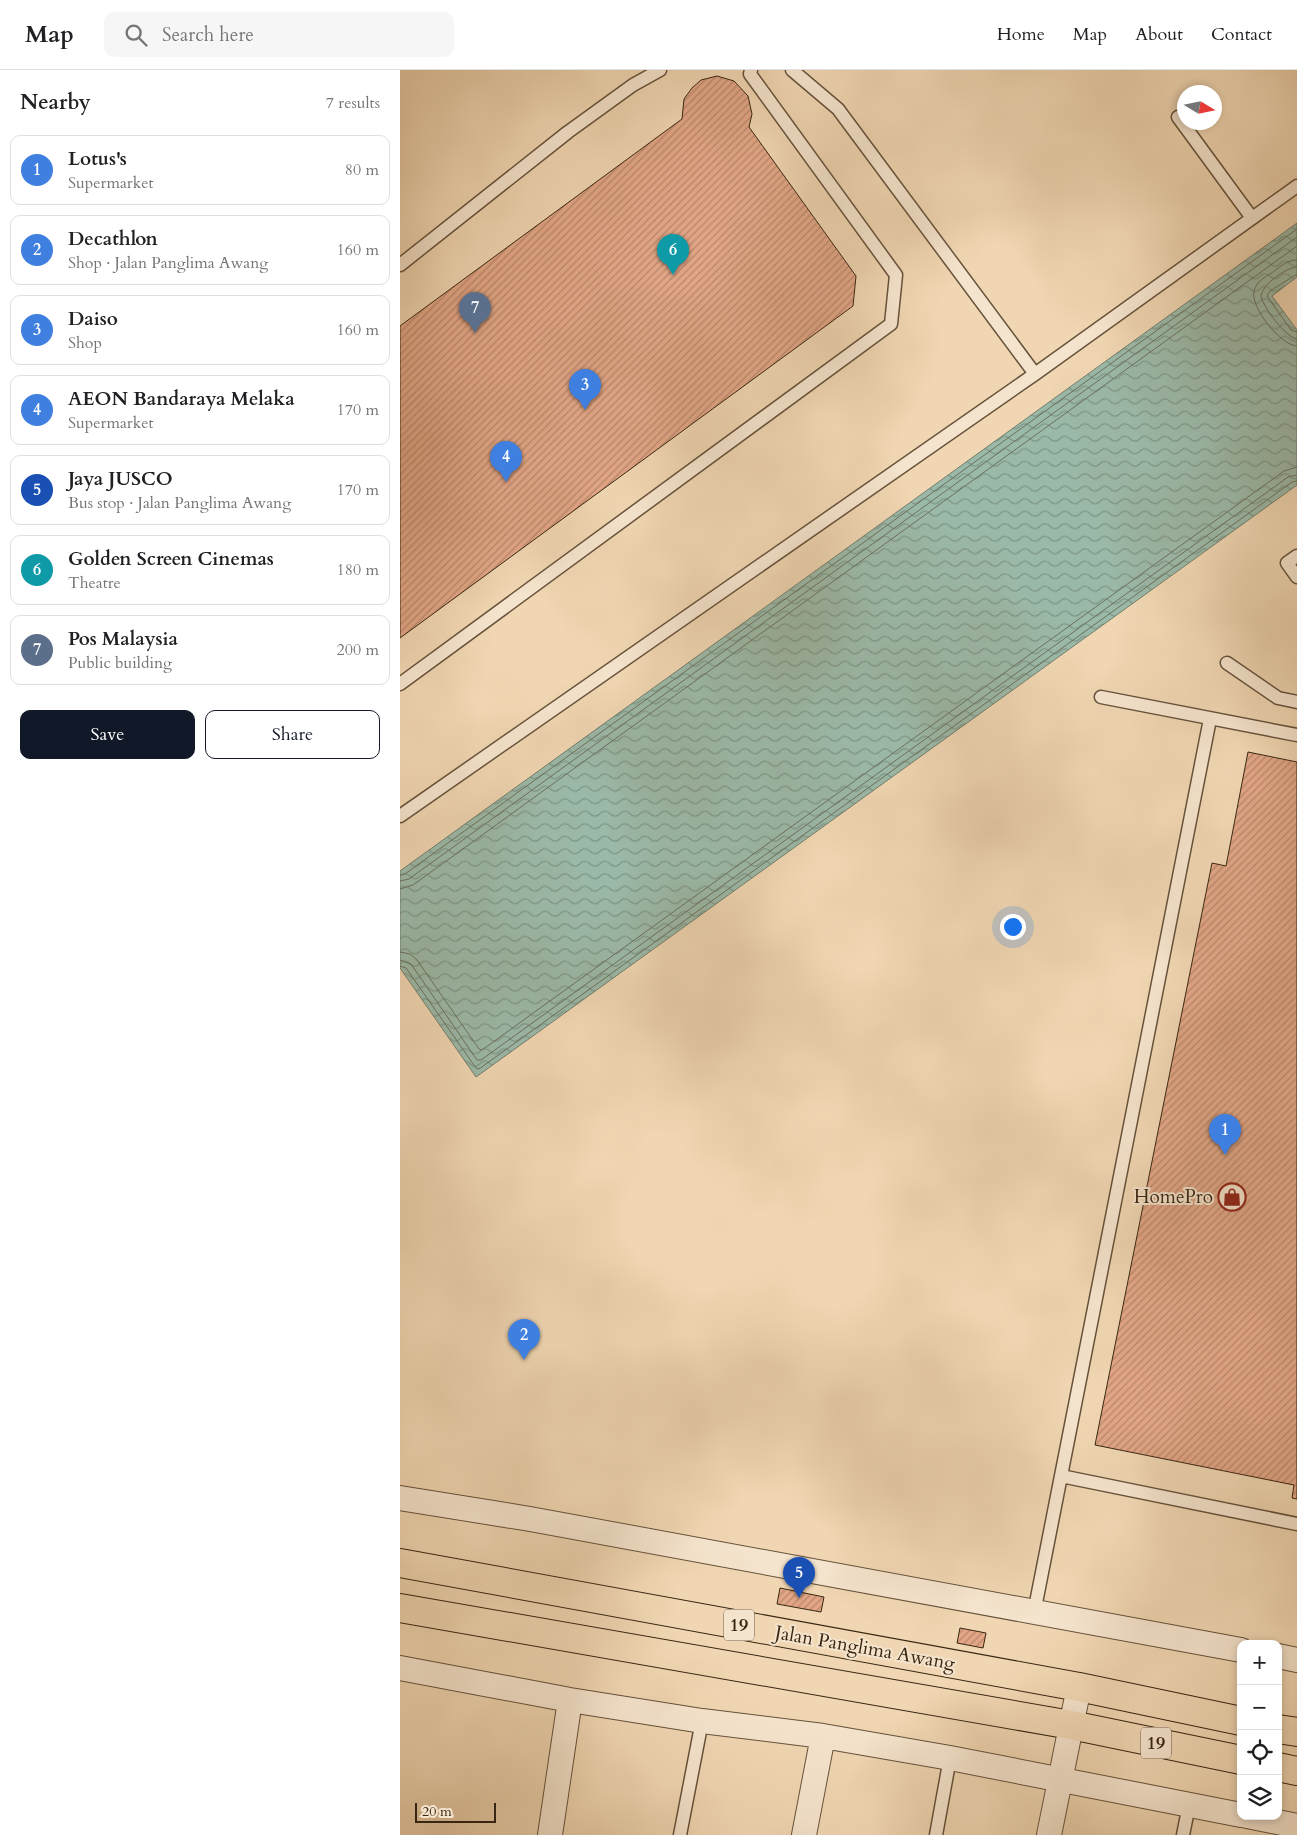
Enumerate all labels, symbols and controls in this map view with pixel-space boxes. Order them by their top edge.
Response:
search box [104,12,454,57]
text: Map [25,18,74,51]
icon: search [122,21,150,49]
text: Search here [162,22,254,48]
text: Home [997,22,1045,47]
text: Map [1073,22,1107,47]
text: About [1135,22,1183,47]
text: Contact [1211,22,1272,47]
north arrow [1177,85,1222,130]
text: Nearby [20,88,91,117]
text: 7 results [326,92,380,114]
text: Lotus's [68,146,127,172]
text: 1 [33,159,41,181]
text: 80 m [345,159,379,181]
text: Supermarket [68,172,154,194]
text: Decathlon [68,226,158,252]
pin: 6 [657,234,689,275]
text: 2 [33,239,41,261]
text: 160 m [337,239,379,261]
text: Shop · Jalan Panglima Awang [68,252,268,274]
pin: 7 [459,292,491,333]
text: Daiso [68,306,118,332]
text: 3 [33,319,41,341]
text: 160 m [337,319,379,341]
text: Shop [68,332,102,354]
pin: 3 [569,369,601,410]
text: AEON Bandaraya Melaka [68,386,295,412]
text: 4 [33,399,41,421]
text: 170 m [337,399,379,421]
text: Supermarket [68,412,154,434]
pin: 4 [490,441,522,482]
text: Jaya JUSCO [68,466,173,492]
text: 5 [33,479,41,501]
text: 170 m [337,479,379,501]
text: Bus stop · Jalan Panglima Awang [68,492,291,514]
text: Golden Screen Cinemas [68,546,274,572]
text: 6 [33,559,41,581]
text: 180 m [337,559,379,581]
text: Theatre [68,572,121,594]
text: Pos Malaysia [68,626,178,652]
text: 7 [33,639,41,661]
text: 200 m [337,639,379,661]
text: Public building [68,652,172,674]
button: Save [20,710,195,759]
button: Share [205,710,380,759]
your location [1000,914,1026,940]
pin: 1 [1209,1114,1241,1155]
shop icon: HomePro [1217,1182,1247,1212]
place label: HomePro [1134,1184,1213,1210]
pin: 2 [508,1319,540,1360]
pin: 5 [783,1557,815,1598]
road number: 19 [724,1610,754,1640]
street label: Jalan Panglima Awang [770,1619,957,1677]
map controls [1237,1640,1282,1820]
button: + [1237,1640,1282,1685]
button: − [1237,1685,1282,1730]
road number: 19 [1141,1728,1171,1759]
button: locate [1237,1730,1282,1775]
button: layers [1237,1775,1282,1820]
scale bar [415,1800,496,1823]
text: 20 m [422,1802,452,1821]

